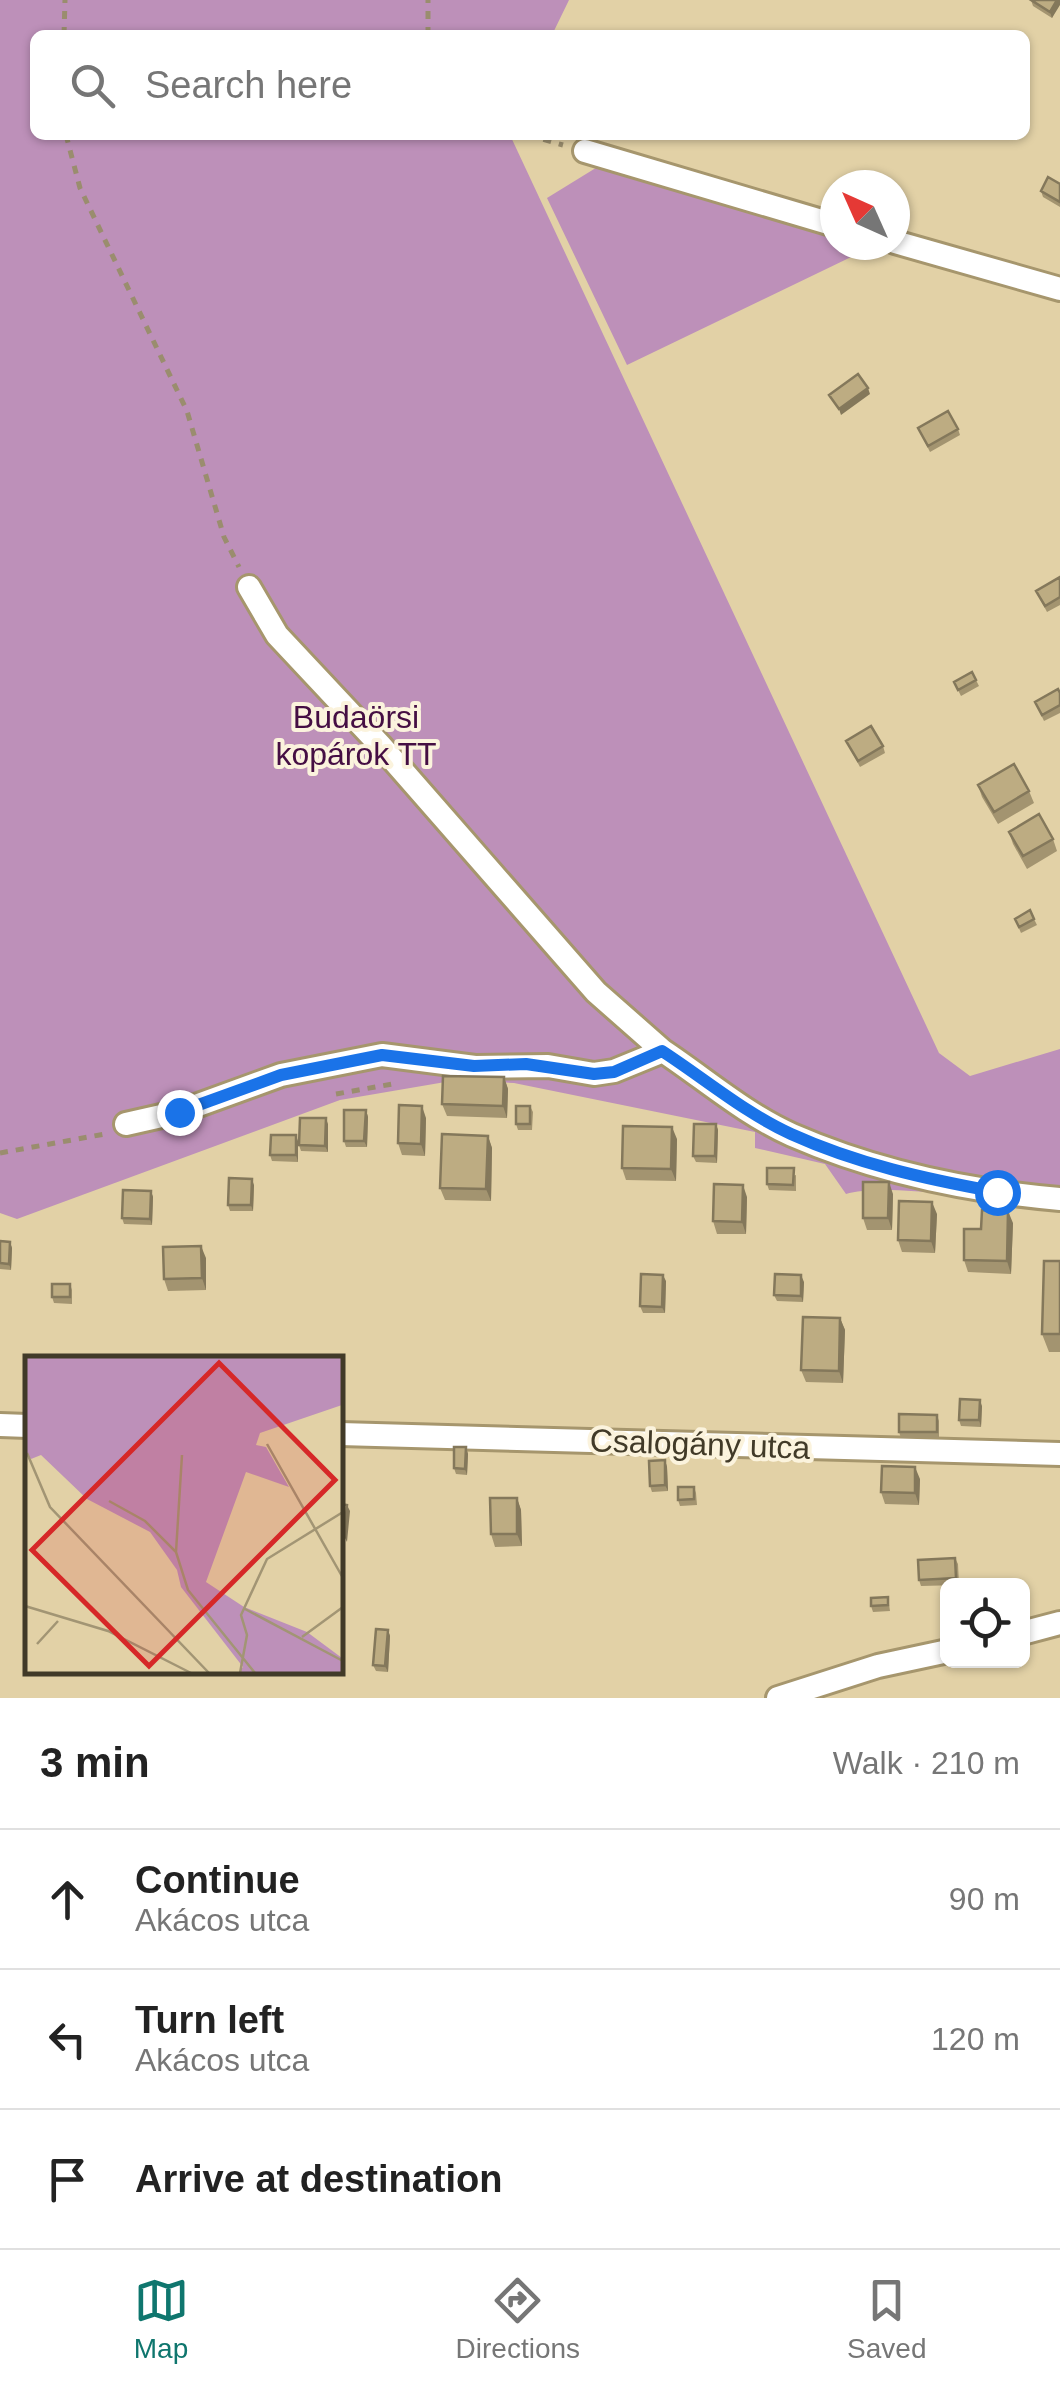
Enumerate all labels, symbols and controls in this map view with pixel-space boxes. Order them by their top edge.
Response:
search box [30,30,1030,140]
icon: search [65,58,120,113]
text: Search here [145,64,352,106]
north arrow [820,170,910,260]
park label: Budaörsi kopárok TT [275,699,437,772]
route end [157,1090,203,1136]
route start [975,1170,1021,1216]
inset map [25,1356,342,1673]
street label: Csalogány utca [589,1422,811,1466]
map controls [940,1578,1030,1668]
button: locate [940,1578,1030,1668]
text: 3 min [40,1739,150,1786]
text: Walk · 210 m [833,1745,1020,1781]
text: Continue [135,1859,300,1901]
icon: ahead [40,1872,95,1927]
text: 90 m [949,1881,1020,1917]
text: Akácos utca [135,1902,309,1938]
text: Turn left [135,1999,284,2041]
icon: left [40,2012,95,2067]
text: 120 m [931,2021,1020,2057]
text: Akácos utca [135,2042,309,2078]
icon: arrive [40,2152,95,2207]
text: Arrive at destination [135,2158,502,2200]
tab: Map [134,2273,189,2365]
tab: Directions [456,2273,580,2365]
tab: Saved [847,2273,926,2365]

